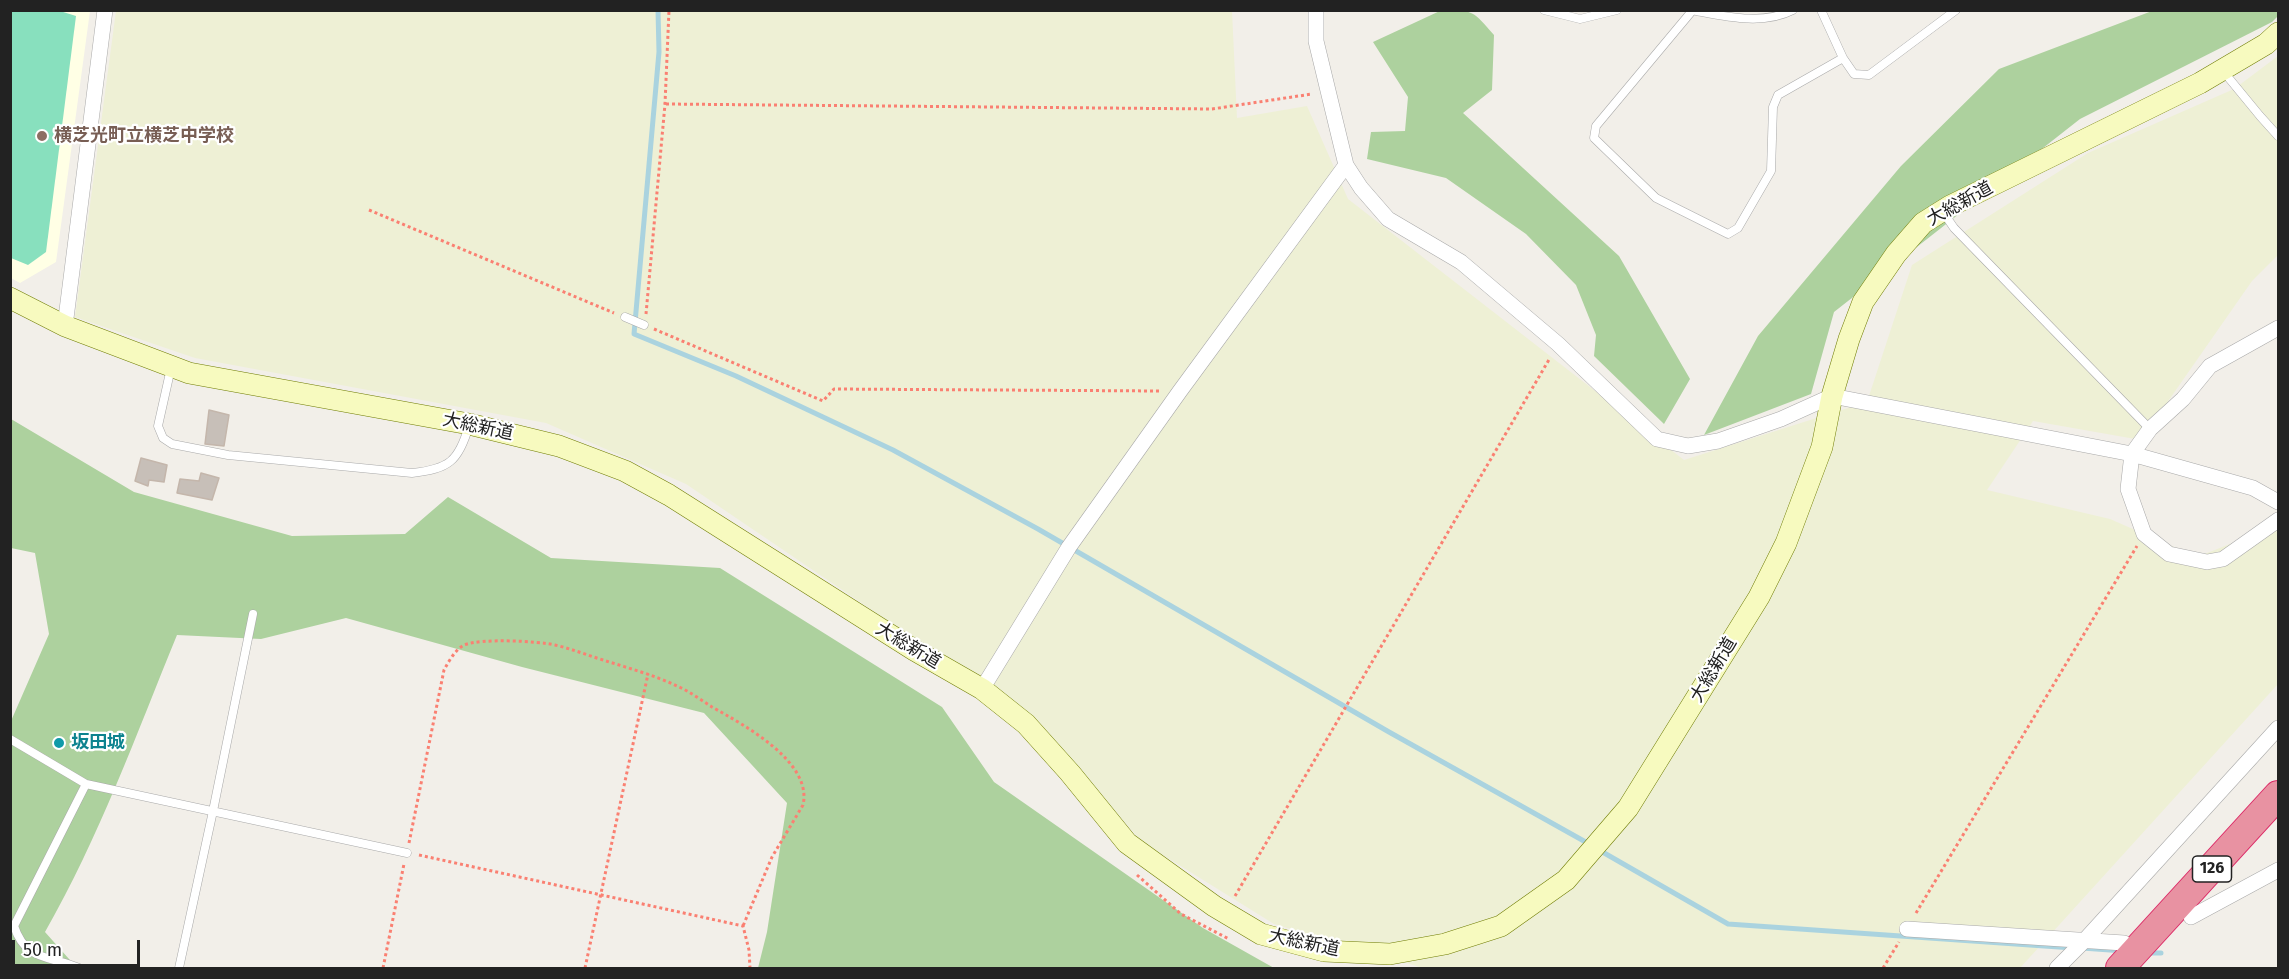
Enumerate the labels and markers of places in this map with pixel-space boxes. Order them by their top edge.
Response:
place label: 横芝光町立横芝中学校 [54,125,234,147]
marker: 横芝光町立横芝中学校 [35,129,49,143]
place label: 坂田城 [71,732,125,754]
marker: 坂田城 [52,736,66,750]

